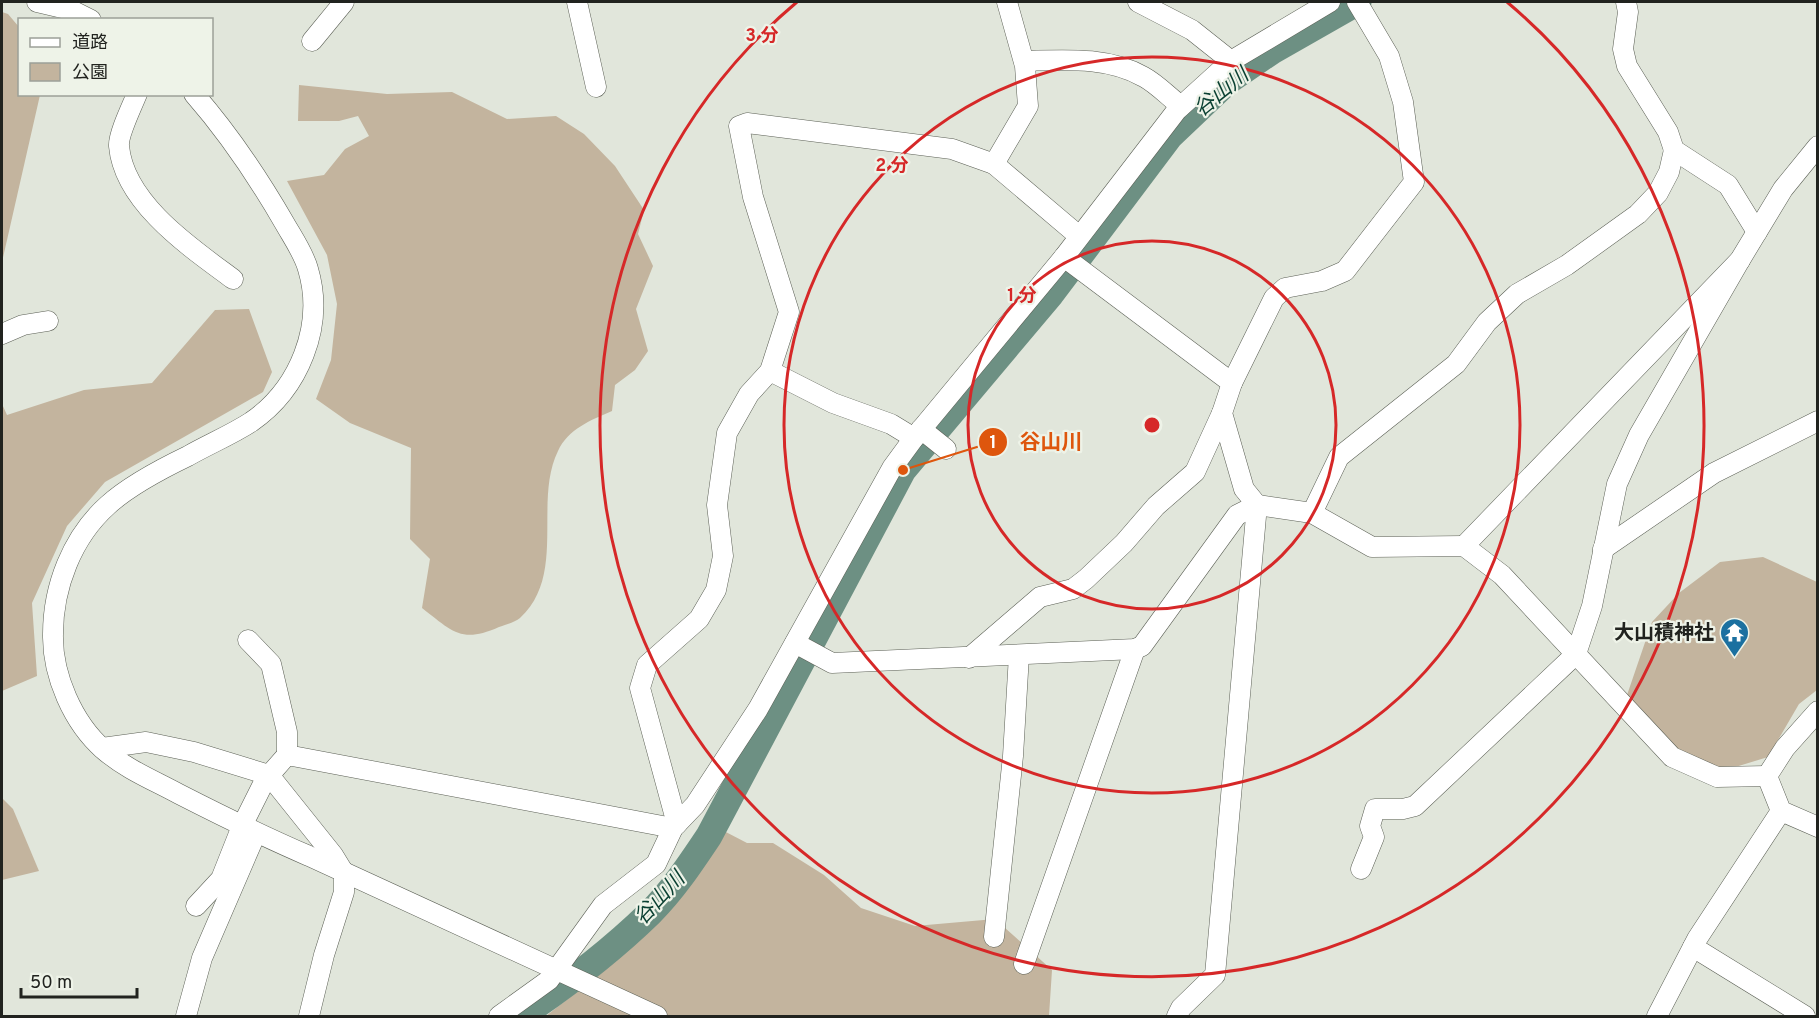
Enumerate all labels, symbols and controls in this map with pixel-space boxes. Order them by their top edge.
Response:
legend [18,18,213,96]
text: 3 分 [745,25,779,48]
text: 道路 [72,32,108,55]
text: 公園 [72,62,108,85]
water label: 谷山川 [1189,62,1256,123]
text: 2 分 [875,155,909,178]
text: 1 分 [1007,285,1037,308]
centre of rings [1142,415,1162,435]
callout: 谷山川 [978,422,1095,461]
text: 谷山川 [1020,430,1083,457]
text: 1 [989,432,997,455]
temple icon: 大山積神社 [1719,616,1751,658]
place label: 大山積神社 [1614,621,1714,647]
water label: 谷山川 [629,865,693,931]
scale bar [21,961,136,999]
text: 50 m [30,972,72,995]

